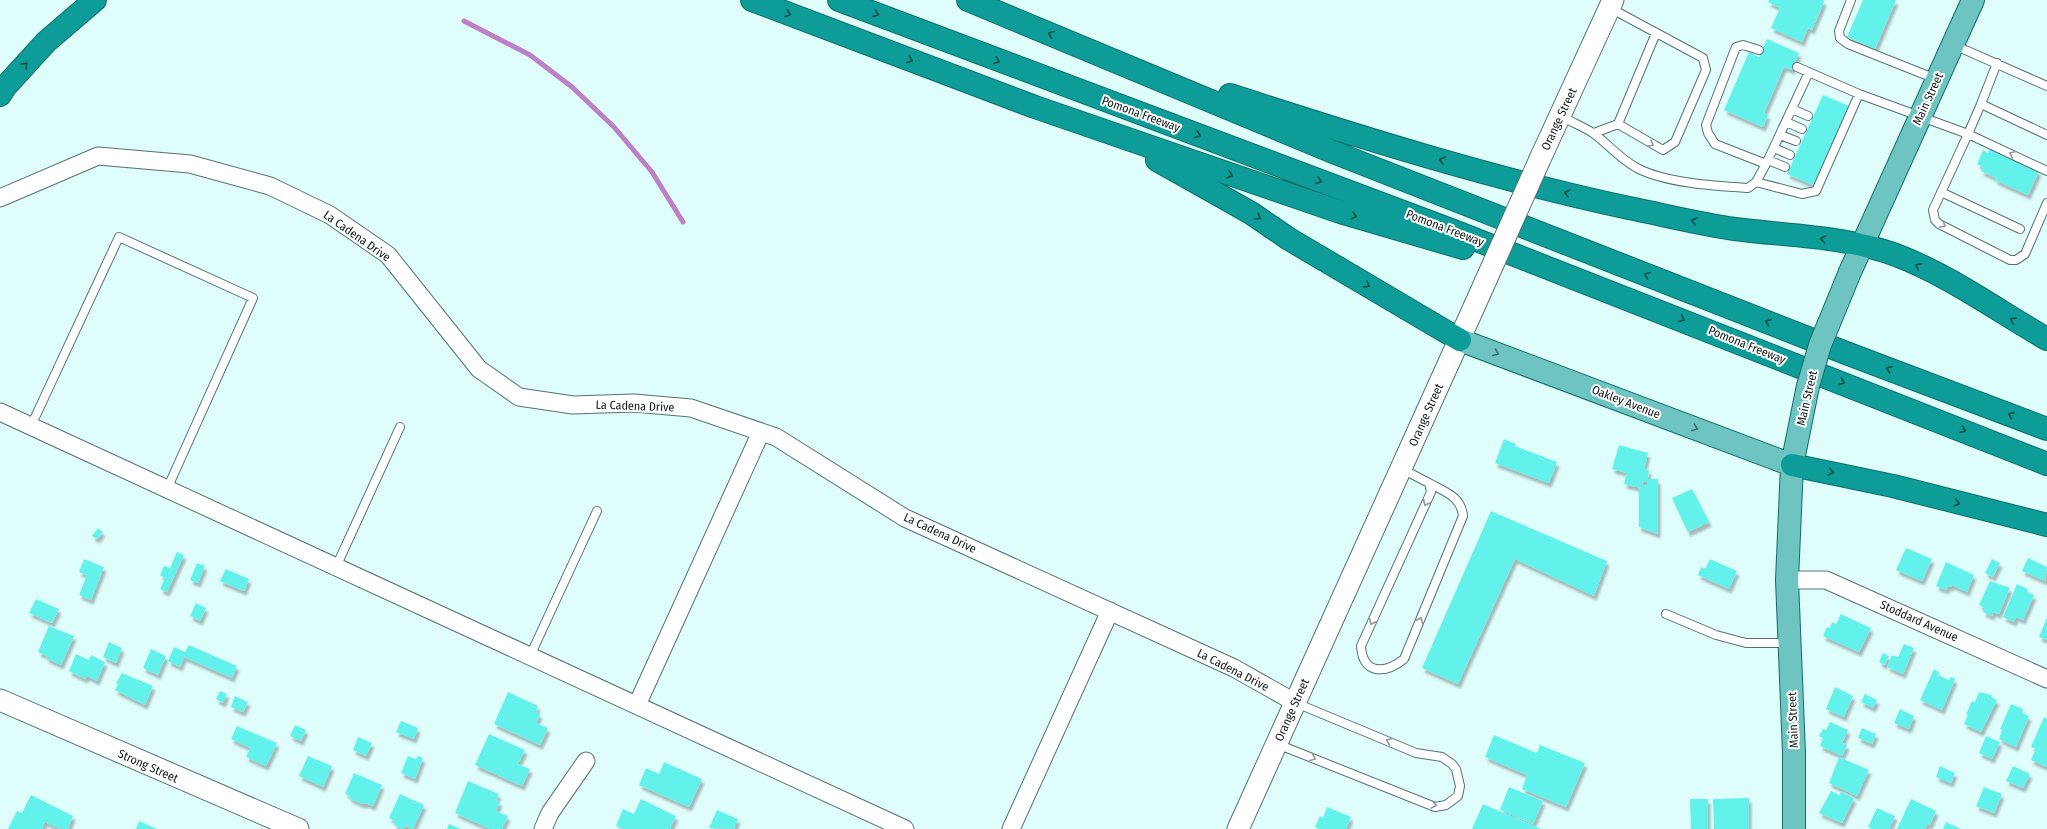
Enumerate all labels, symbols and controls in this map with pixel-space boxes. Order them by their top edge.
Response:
one-way arrow [785,9,792,17]
one-way arrow [871,9,879,17]
one-way arrow [1047,31,1054,39]
one-way arrow [906,55,913,63]
one-way arrow [993,56,1000,64]
one-way arrow [20,62,28,70]
street label: Main Street [1910,71,1946,127]
street label: Orange Street [1538,85,1580,152]
street label: Pomona Freeway [1100,93,1183,135]
one-way arrow [1194,131,1201,139]
one-way arrow [1647,139,1654,146]
one-way arrow [2008,151,2016,159]
one-way arrow [1438,156,1445,165]
one-way arrow [1227,170,1234,178]
one-way arrow [1316,176,1323,184]
one-way arrow [1564,189,1571,197]
street label: Pomona Freeway [1404,207,1486,249]
street label: La Cadena Drive [321,208,393,264]
one-way arrow [1350,211,1357,220]
one-way arrow [1253,212,1260,219]
one-way arrow [1691,217,1697,225]
one-way arrow [1939,221,1946,228]
one-way arrow [1820,235,1826,244]
one-way arrow [1915,263,1922,271]
one-way arrow [1643,271,1650,279]
one-way arrow [1363,280,1370,287]
one-way arrow [1677,314,1685,322]
one-way arrow [2010,317,2017,324]
one-way arrow [1764,319,1771,327]
street label: Pomona Freeway [1706,323,1788,367]
one-way arrow [1493,349,1500,357]
one-way arrow [1885,365,1892,374]
street label: Main Street [1794,369,1820,427]
one-way arrow [1838,378,1845,386]
street label: Orange Street [1406,381,1446,449]
street label: Oakley Avenue [1590,383,1662,421]
street label: La Cadena Drive [595,398,675,414]
one-way arrow [2007,411,2014,420]
one-way arrow [1691,423,1698,431]
one-way arrow [1959,426,1966,434]
one-way arrow [1827,468,1834,476]
one-way arrow [1954,498,1960,506]
one-way arrow [1423,499,1431,507]
street label: La Cadena Drive [901,510,979,556]
street label: Stoddard Avenue [1878,598,1960,644]
one-way arrow [1369,617,1377,625]
one-way arrow [1415,617,1423,624]
street label: La Cadena Drive [1195,646,1271,694]
street label: Orange Street [1272,676,1312,744]
street label: Main Street [1785,692,1801,748]
one-way arrow [1385,738,1392,746]
street label: Strong Street [116,747,180,786]
one-way arrow [1310,754,1317,762]
one-way arrow [1431,801,1438,809]

